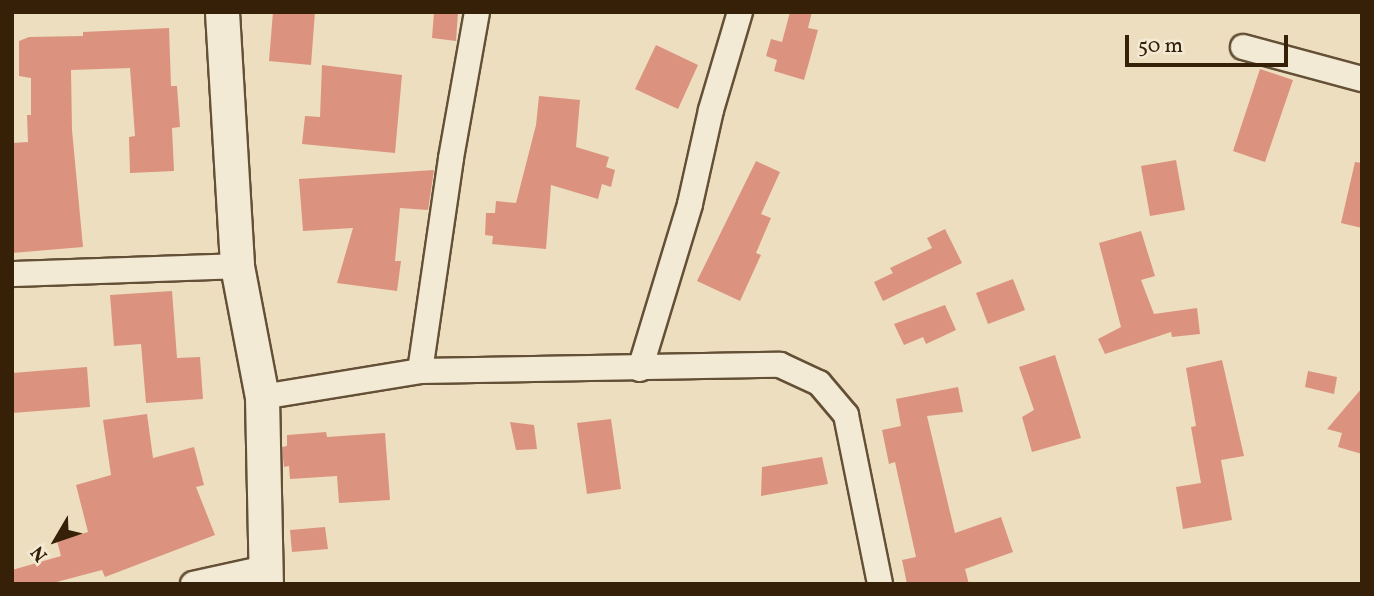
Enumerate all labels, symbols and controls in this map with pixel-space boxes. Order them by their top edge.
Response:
scale bar [1129,21,1292,65]
text: 50 m [1138,32,1183,61]
north arrow [21,505,91,575]
text: N [25,540,54,567]

